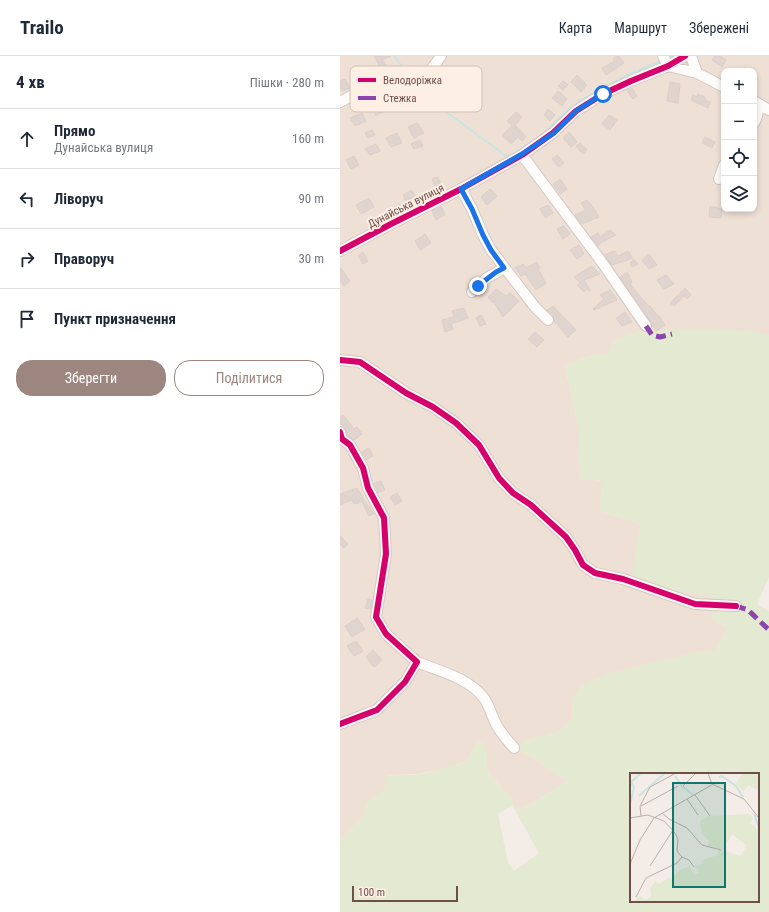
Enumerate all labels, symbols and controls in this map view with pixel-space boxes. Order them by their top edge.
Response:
text: Trailo [20,16,64,39]
text: Карта [559,20,592,36]
text: Маршрут [614,20,667,36]
text: Збережені [689,20,749,36]
legend [350,66,482,112]
map controls [721,68,757,212]
button: + [721,68,757,104]
text: 4 хв [16,72,45,92]
text: Велодоріжка [383,74,442,87]
text: Пішки · 280 m [250,75,324,90]
route start [594,85,612,103]
text: Стежка [383,92,416,105]
button: − [721,104,757,140]
text: Прямо [54,122,95,140]
icon: ahead [16,128,38,150]
text: 160 m [292,131,324,146]
text: Дунайська вулиця [54,140,153,155]
button: locate [721,140,757,176]
button: layers [721,176,757,212]
street label: Дунайська вулиця [366,181,446,231]
icon: left [16,188,38,210]
text: Ліворуч [54,190,103,208]
text: 90 m [298,191,324,206]
icon: right [16,248,38,270]
text: Праворуч [54,250,114,268]
text: 30 m [298,251,324,266]
route end [469,277,487,295]
icon: arrive [16,308,38,330]
text: Пункт призначення [54,310,176,328]
button: Зберегти [16,360,166,396]
button: Поділитися [174,360,324,396]
inset map [630,773,759,902]
scale bar [352,884,458,903]
text: 100 m [358,886,385,899]

